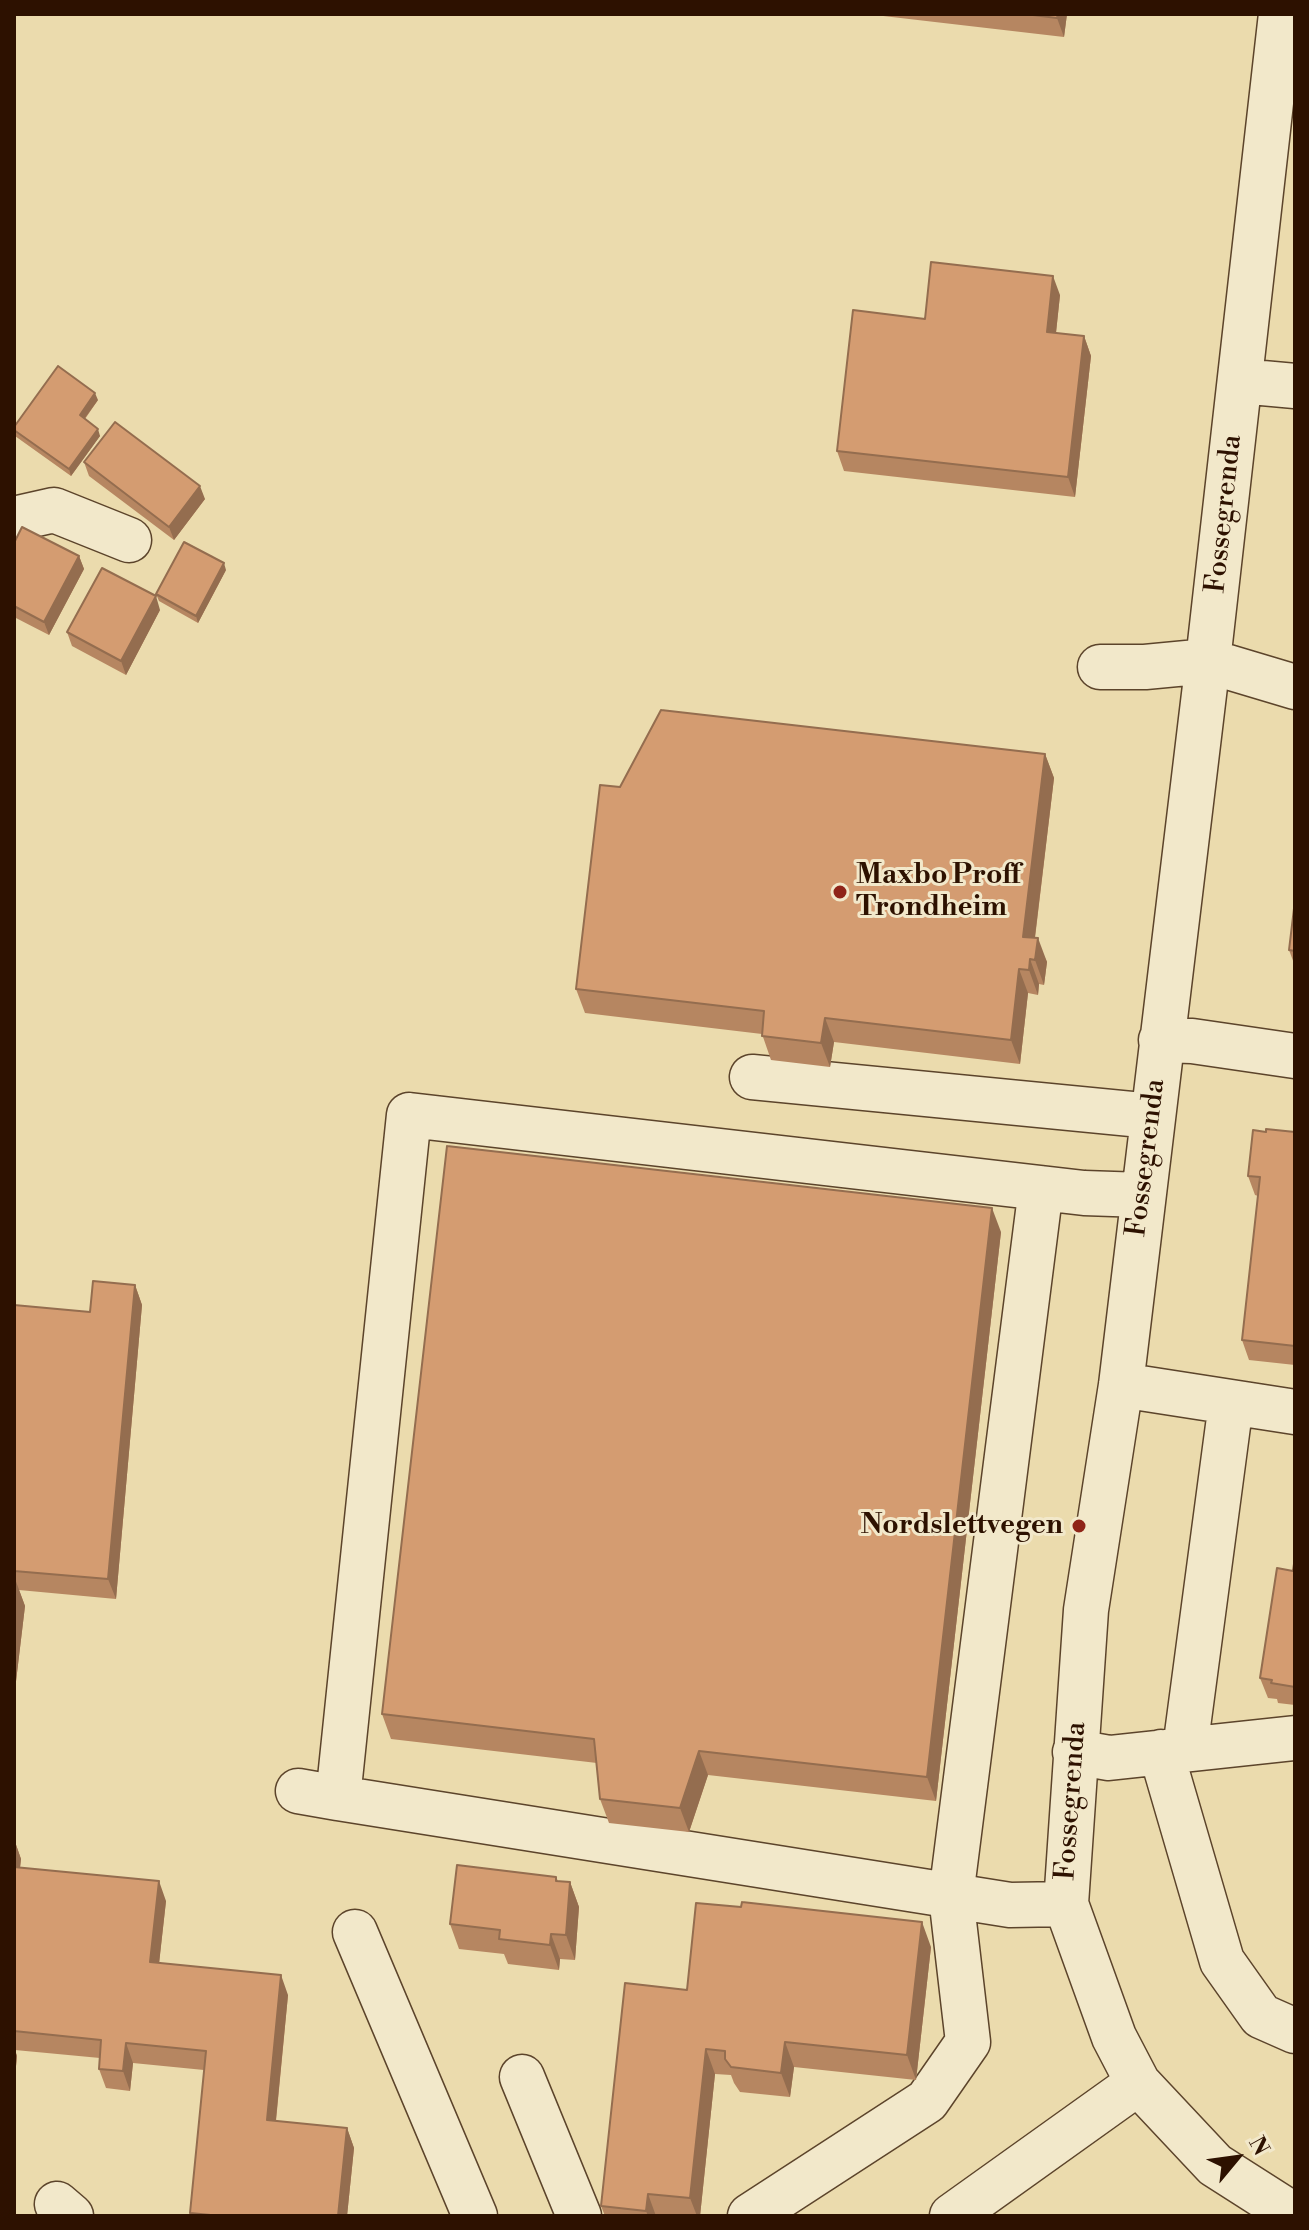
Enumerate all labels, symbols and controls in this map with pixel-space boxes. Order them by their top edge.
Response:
street label: Fossegrenda [1200,433,1250,595]
place label: Maxbo Proff Trondheim [856,859,1020,925]
marker: Maxbo Proff Trondheim [831,883,849,901]
street label: Fossegrenda [1121,1077,1173,1239]
place label: Nordslettvegen [861,1509,1063,1543]
marker: Nordslettvegen [1070,1517,1088,1535]
street label: Fossegrenda [1050,1721,1094,1881]
north arrow [1197,2118,1277,2198]
text: N [1242,2132,1274,2160]

